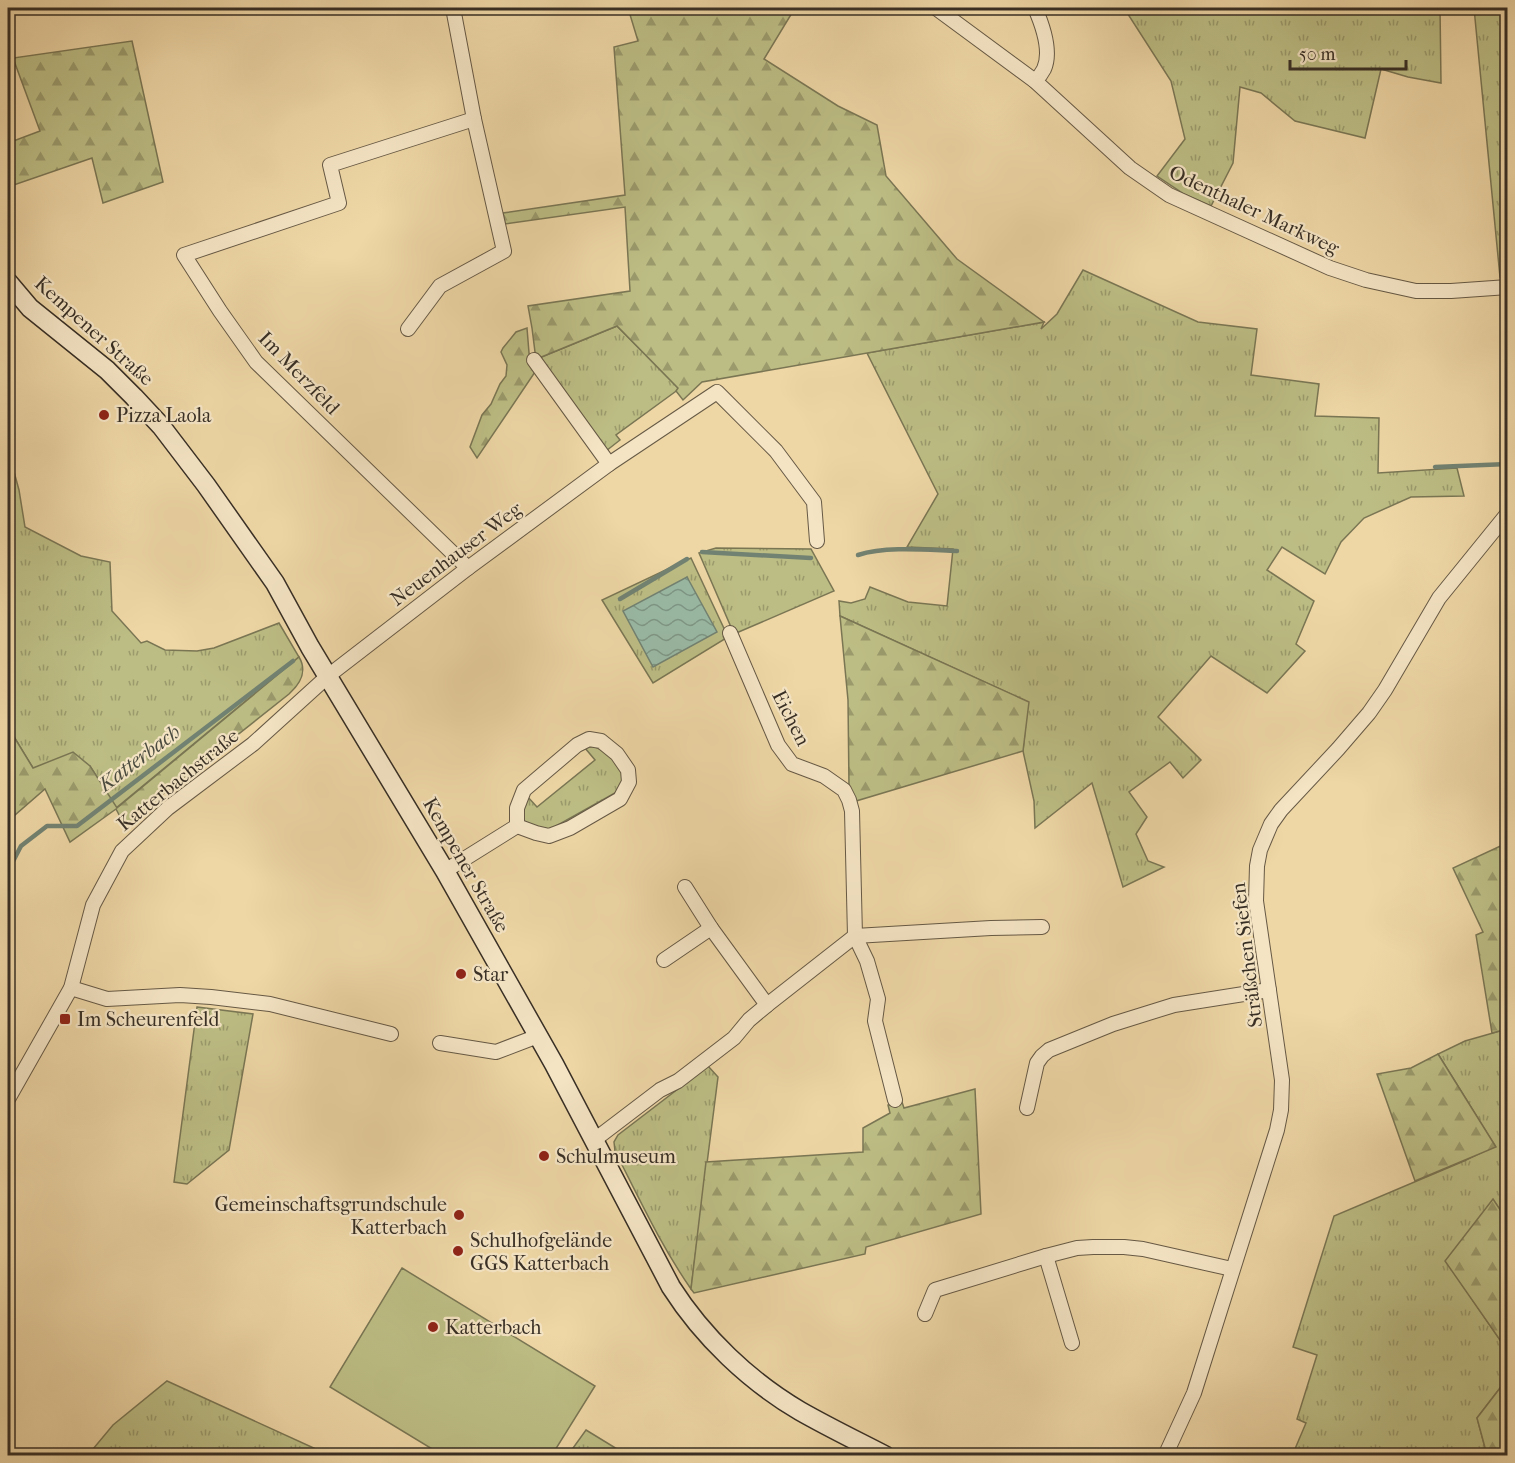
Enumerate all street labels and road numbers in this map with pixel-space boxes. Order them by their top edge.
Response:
street label: Odenthaler Markweg [1165,160,1343,260]
street label: Kempener Straße [30,272,158,390]
street label: Im Merzfeld [254,327,345,420]
street label: Neuenhauser Weg [386,497,526,611]
street label: Eichen [767,686,815,750]
street label: Katterbachstraße [113,724,243,836]
street label: Kempener Straße [418,794,514,937]
street label: Sträßchen Siefen [1227,881,1267,1029]

